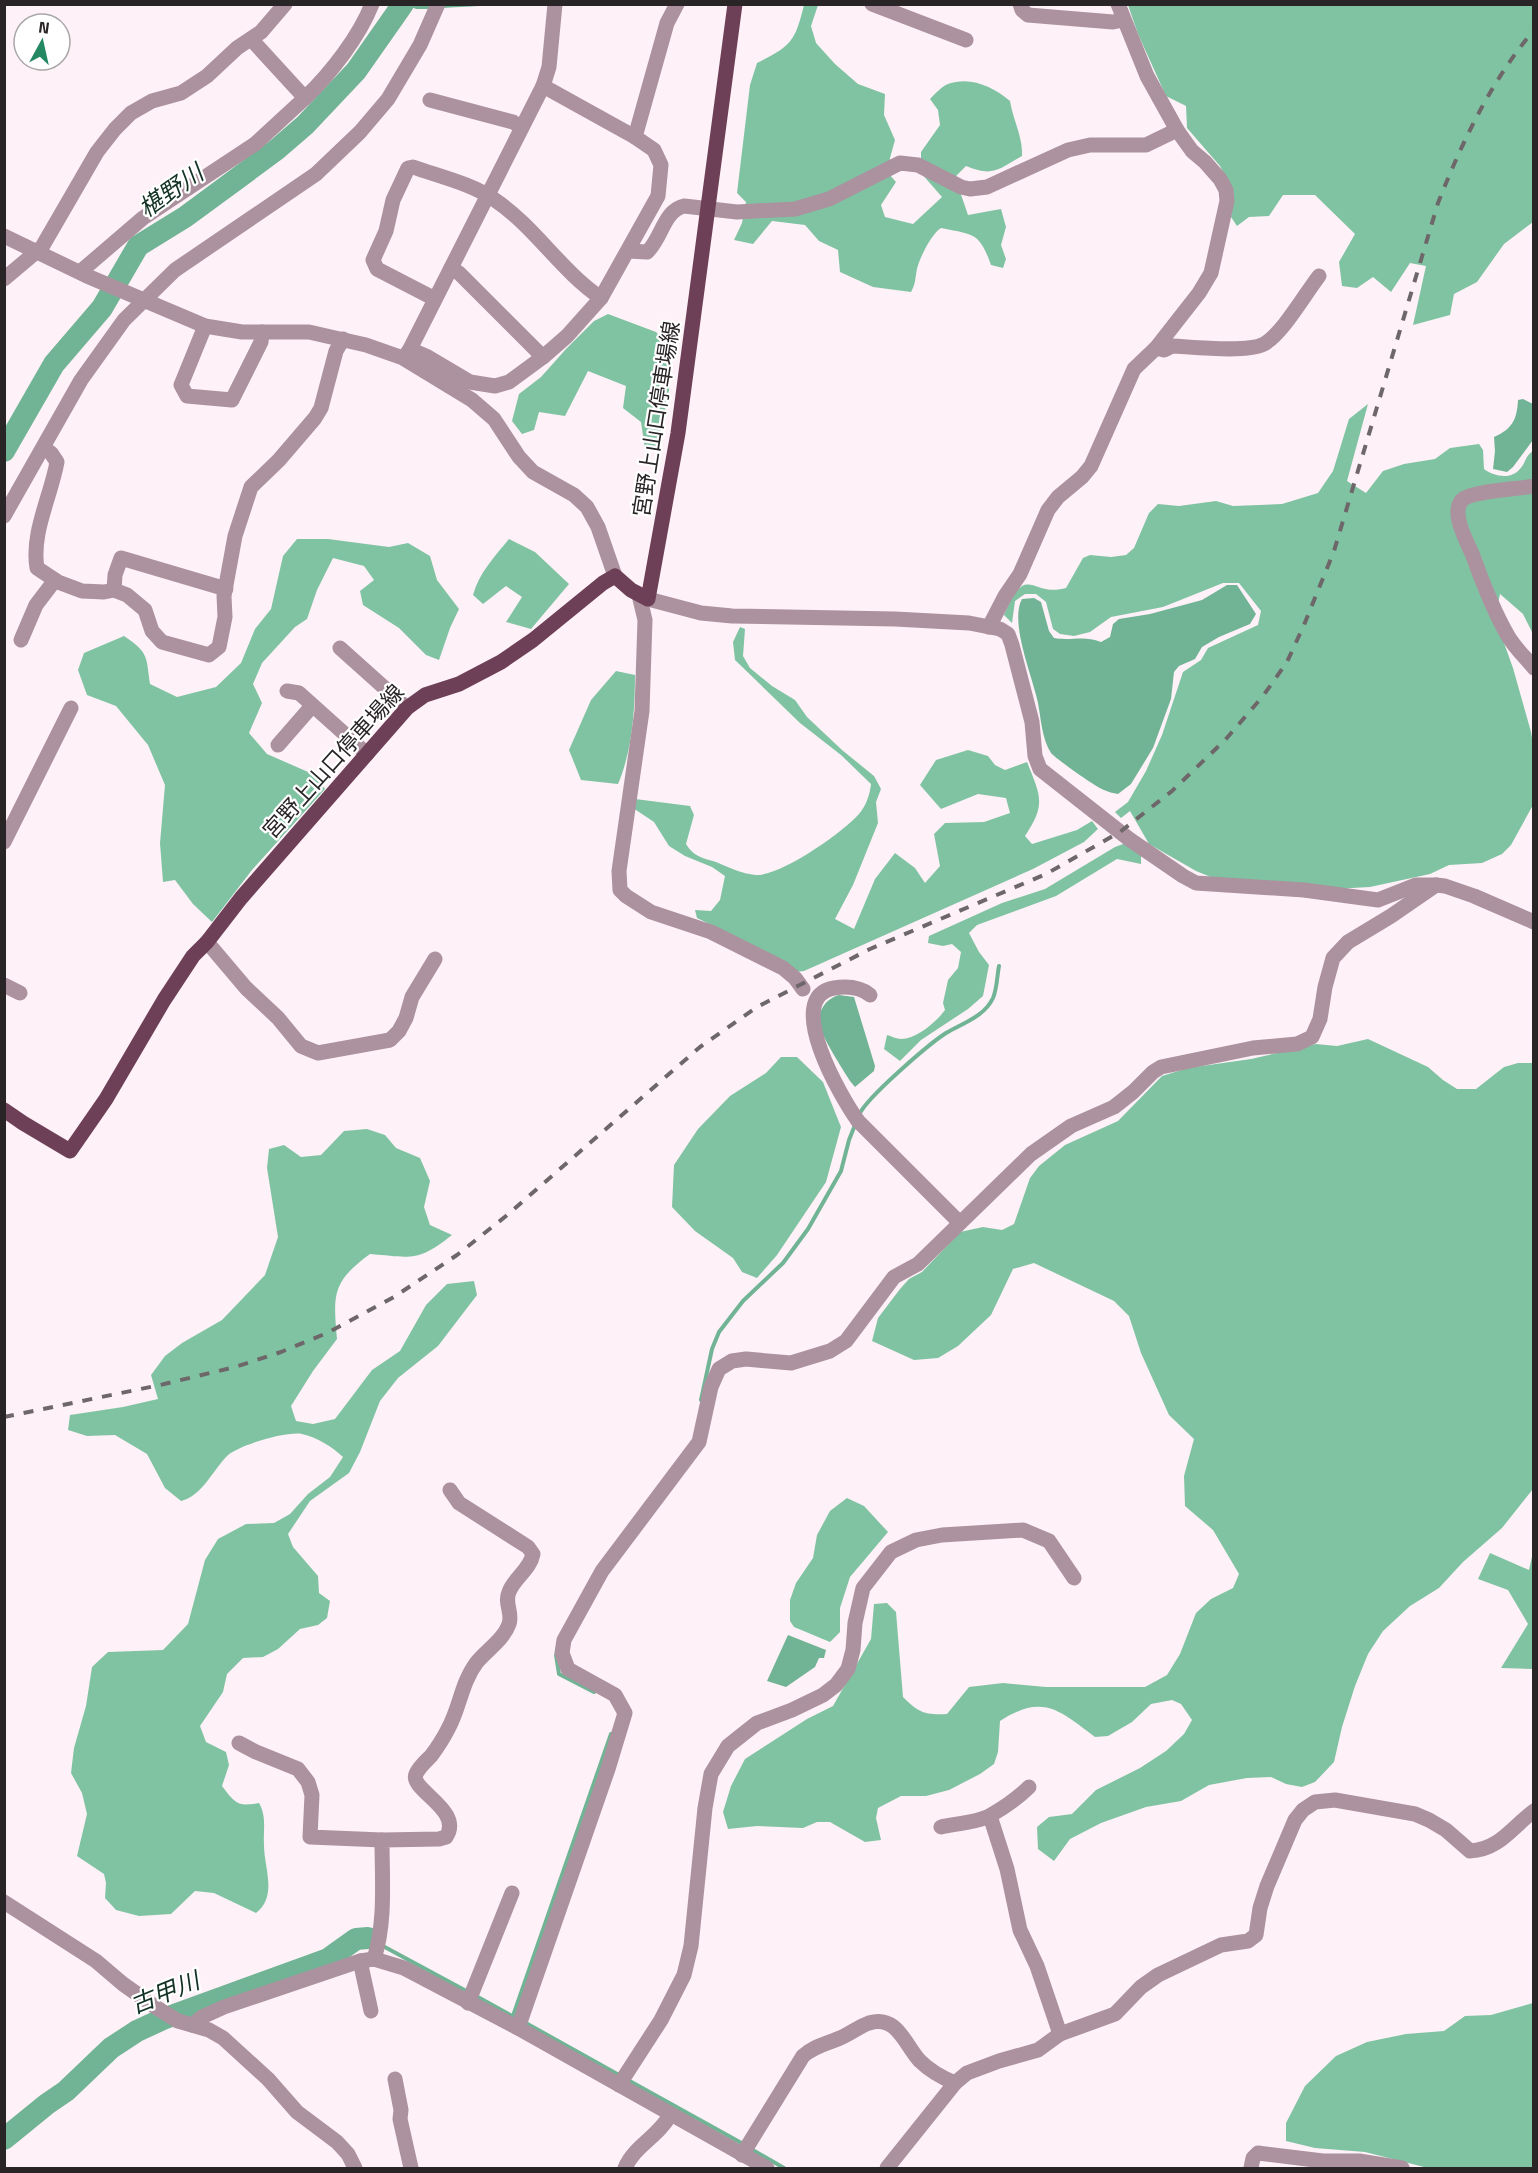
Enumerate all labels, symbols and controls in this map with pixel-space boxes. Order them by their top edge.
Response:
north arrow [12,12,72,72]
text: N [37,14,51,40]
water label: 椹野川 [131,153,213,226]
street label: 宮野上山口停車場線 [624,319,688,519]
street label: 宮野上山口停車場線 [254,676,412,846]
water label: 古甲川 [125,1961,208,2022]

